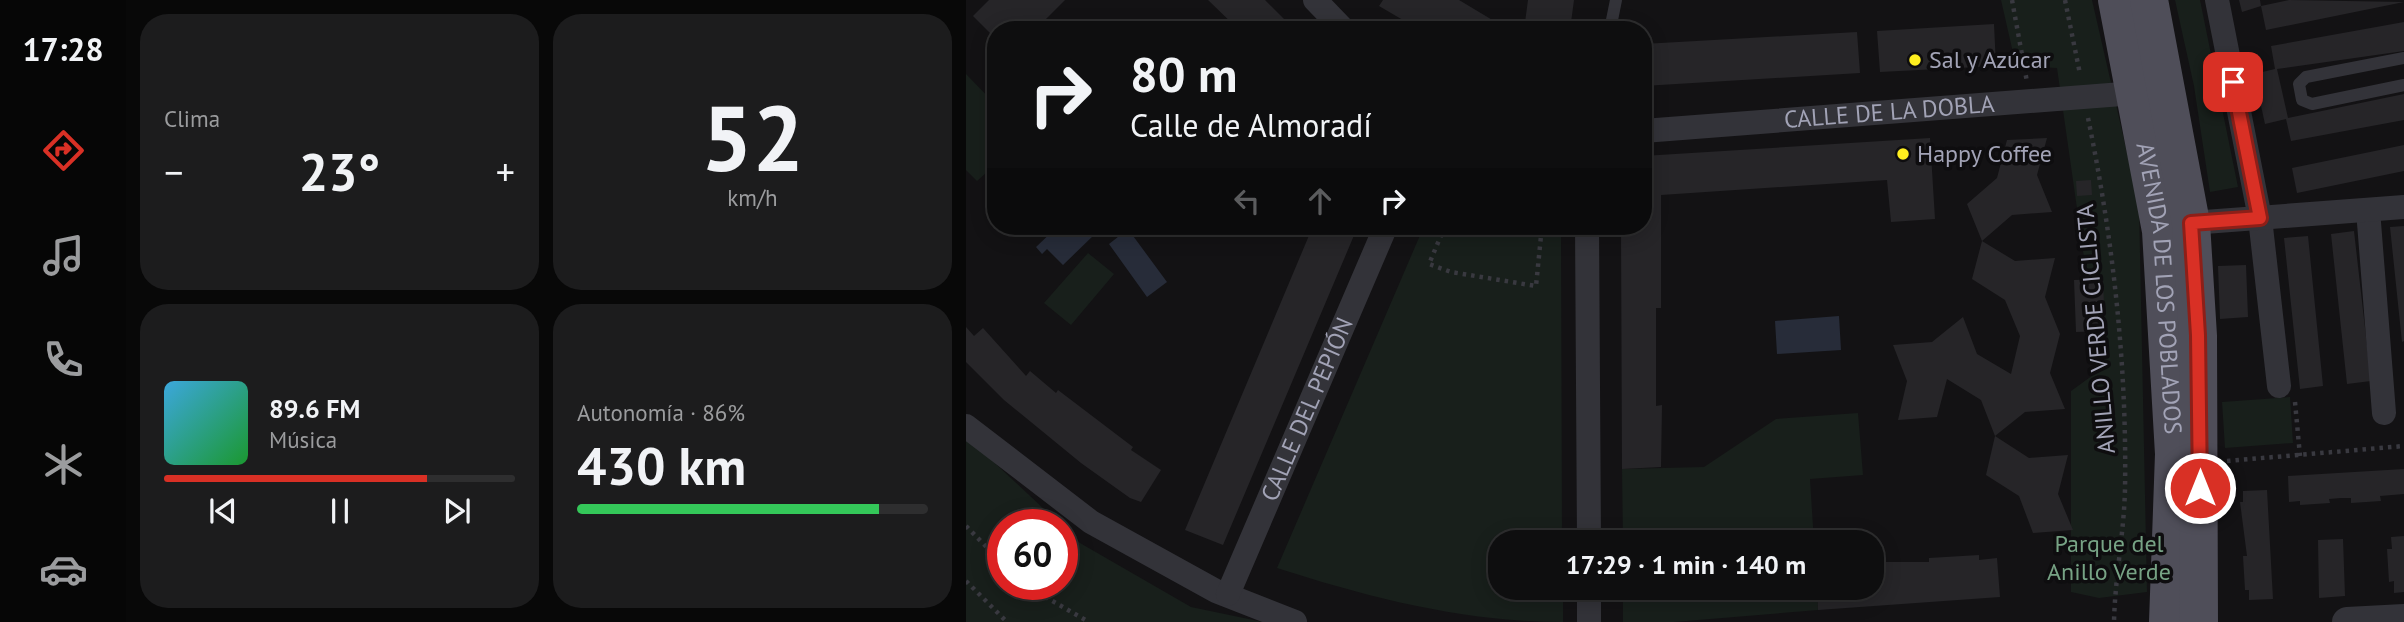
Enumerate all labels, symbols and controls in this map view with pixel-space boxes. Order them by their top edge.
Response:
text: 17:28 [22,28,104,70]
text: 80 m [1130,42,1237,106]
place label: Sal y Azúcar [1929,44,2051,75]
icon: right [1015,49,1106,140]
marker: Sal y Azúcar [1907,52,1923,68]
pin [2203,52,2263,112]
icon: arrive [2214,63,2252,101]
text: 52 [701,78,804,196]
street label: CALLE DE LA DOBLA [1783,88,1996,135]
text: Clima [164,104,220,133]
text: Calle de Almoradí [1130,104,1372,146]
icon: directions [39,126,88,175]
text: 23° [299,138,380,205]
place label: Happy Coffee [1917,138,2052,169]
street label: AVENIDA DE LOS POBLADOS [2129,140,2189,435]
marker: Happy Coffee [1895,146,1911,162]
text: − [164,147,183,196]
text: + [496,147,515,196]
icon: left [1228,182,1266,220]
icon: ahead [1301,182,1339,220]
icon: right [1374,182,1412,220]
text: km/h [727,183,778,212]
street label: ANILLO VERDE CICLISTA [2069,203,2122,455]
icon: music [39,231,88,280]
street label: CALLE DEL PEPIÓN [1254,313,1360,506]
icon: phone [39,335,88,384]
text: 89.6 FM [269,392,360,425]
text: Autonomía · 86% [577,398,745,427]
text: Música [269,425,337,454]
text: 430 km [577,432,746,499]
icon: climate [39,440,88,489]
position arrow [2163,451,2237,525]
icon: previous [204,492,242,530]
icon: pause [321,492,359,530]
icon: next [438,492,476,530]
speed limit sign: 60 [987,509,1078,600]
park label: Parque del Anillo Verde [2047,528,2171,587]
icon: car [39,545,88,594]
text: 17:29 · 1 min · 140 m [1566,548,1806,581]

